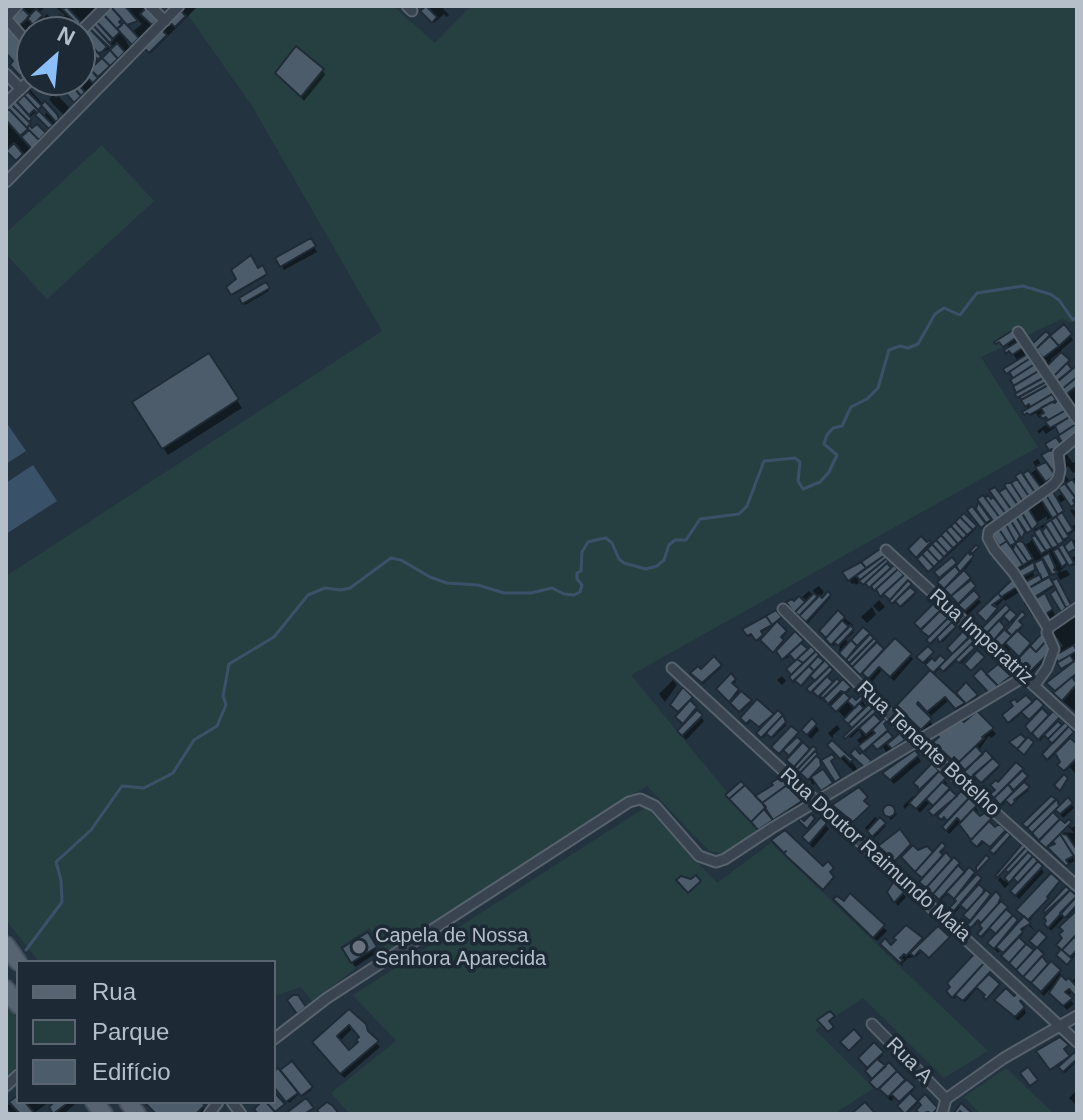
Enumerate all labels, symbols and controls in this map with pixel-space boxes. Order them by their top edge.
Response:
north arrow [16,16,96,96]
text: N [53,21,79,51]
street label: Rua Imperatriz [924,584,1038,690]
street label: Rua Tenente Botelho [852,677,1004,821]
street label: Rua Doutor Raimundo Maia [775,763,975,947]
place label: Capela de Nossa Senhora Aparecida [375,924,546,971]
marker: Capela de Nossa Senhora Aparecida [350,938,368,956]
legend [16,960,276,1104]
text: Rua [92,978,136,1005]
text: Parque [92,1018,169,1045]
street label: Rua A [881,1033,937,1089]
text: Edifício [92,1058,171,1085]

